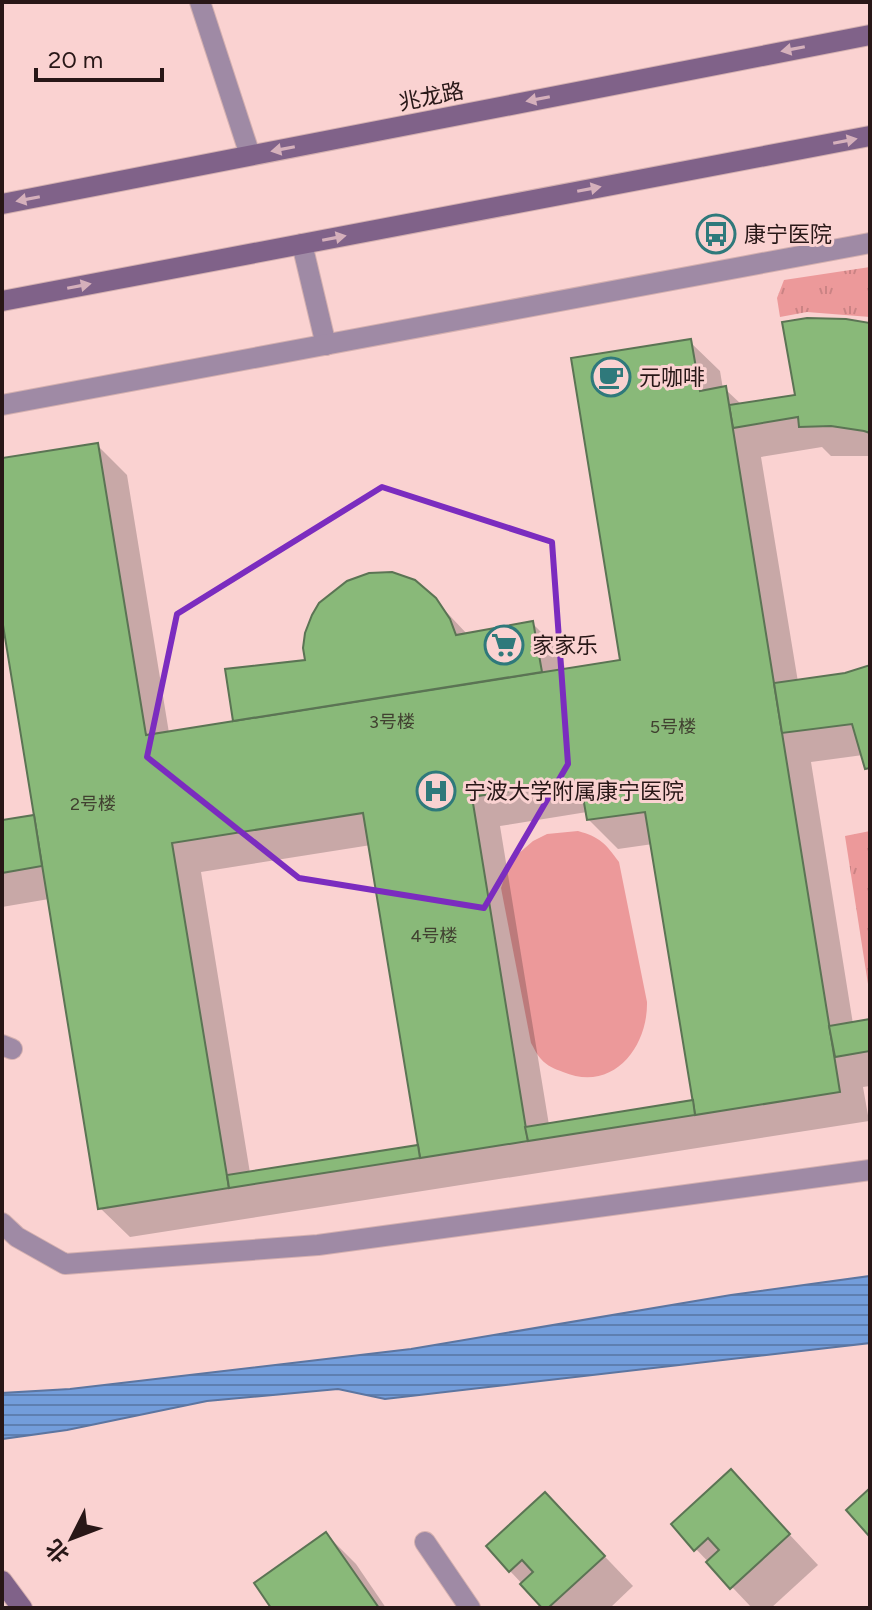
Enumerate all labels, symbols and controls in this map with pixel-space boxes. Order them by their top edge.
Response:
scale bar [36,32,162,82]
one-way arrow [781,44,806,56]
text: 20 m [48,45,103,74]
street label: 兆龙路 [396,77,466,116]
one-way arrow [525,94,550,106]
one-way arrow [833,134,858,147]
one-way arrow [270,143,295,156]
one-way arrow [577,183,602,195]
one-way arrow [15,193,40,205]
bus stop icon: 康宁医院 [695,213,737,255]
place label: 康宁医院 [744,221,832,248]
one-way arrow [322,231,347,244]
one-way arrow [66,280,91,292]
cafe icon: 元咖啡 [590,356,632,398]
place label: 元咖啡 [639,364,705,391]
supermarket icon: 家家乐 [483,624,525,666]
place label: 家家乐 [532,632,598,659]
house number: 3号楼 [369,711,415,733]
house number: 5号楼 [650,716,696,738]
hospital icon: 宁波大学附属康宁医院 [415,770,457,812]
place label: 宁波大学附属康宁医院 [464,778,684,805]
house number: 2号楼 [70,793,116,815]
house number: 4号楼 [410,925,458,947]
north arrow [32,1498,112,1578]
text: 北 [40,1534,75,1568]

